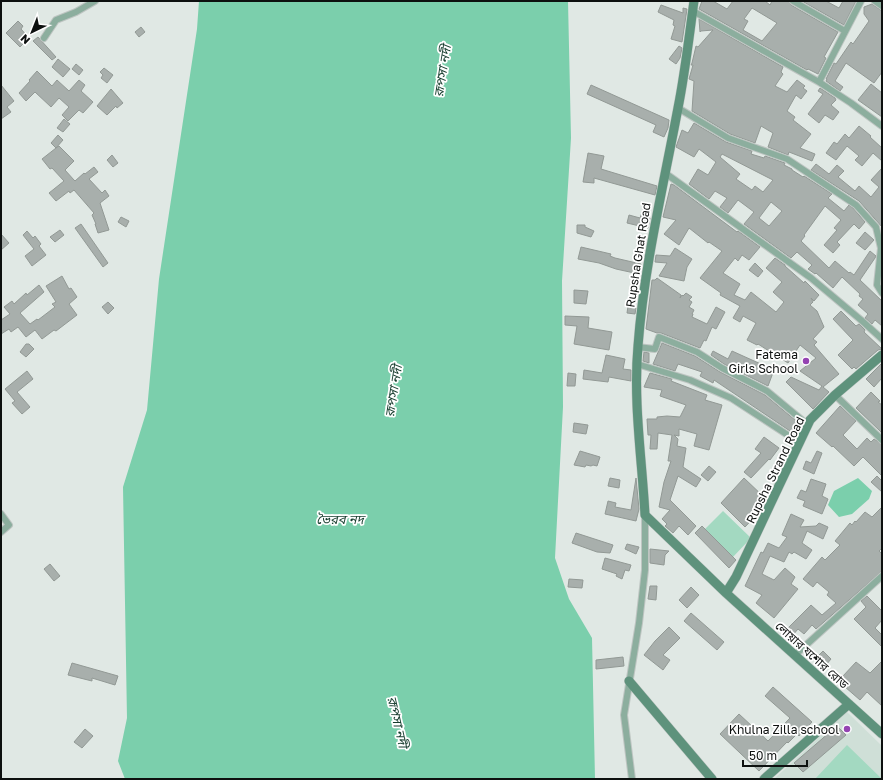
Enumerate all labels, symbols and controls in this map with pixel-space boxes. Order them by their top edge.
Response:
north arrow [12,12,52,52]
text: N [17,32,32,47]
water label: রূপসা নদী [430,41,454,98]
street label: Rupsha Ghat Road [622,202,654,308]
place label: Fatema Girls School [729,347,798,376]
marker: Fatema Girls School [801,356,811,366]
water label: রূপসা নদী [381,361,405,418]
street label: Rupsha Strand Road [743,414,807,526]
water label: ভৈরব নদ [316,511,367,527]
street label: লোয়ার যশোর রোড [772,618,852,692]
water label: রূপসা নদী [384,695,412,752]
place label: Khulna Zilla school [729,722,839,737]
marker: Khulna Zilla school [842,724,852,734]
scale bar [743,742,807,768]
text: 50 m [749,748,777,763]

